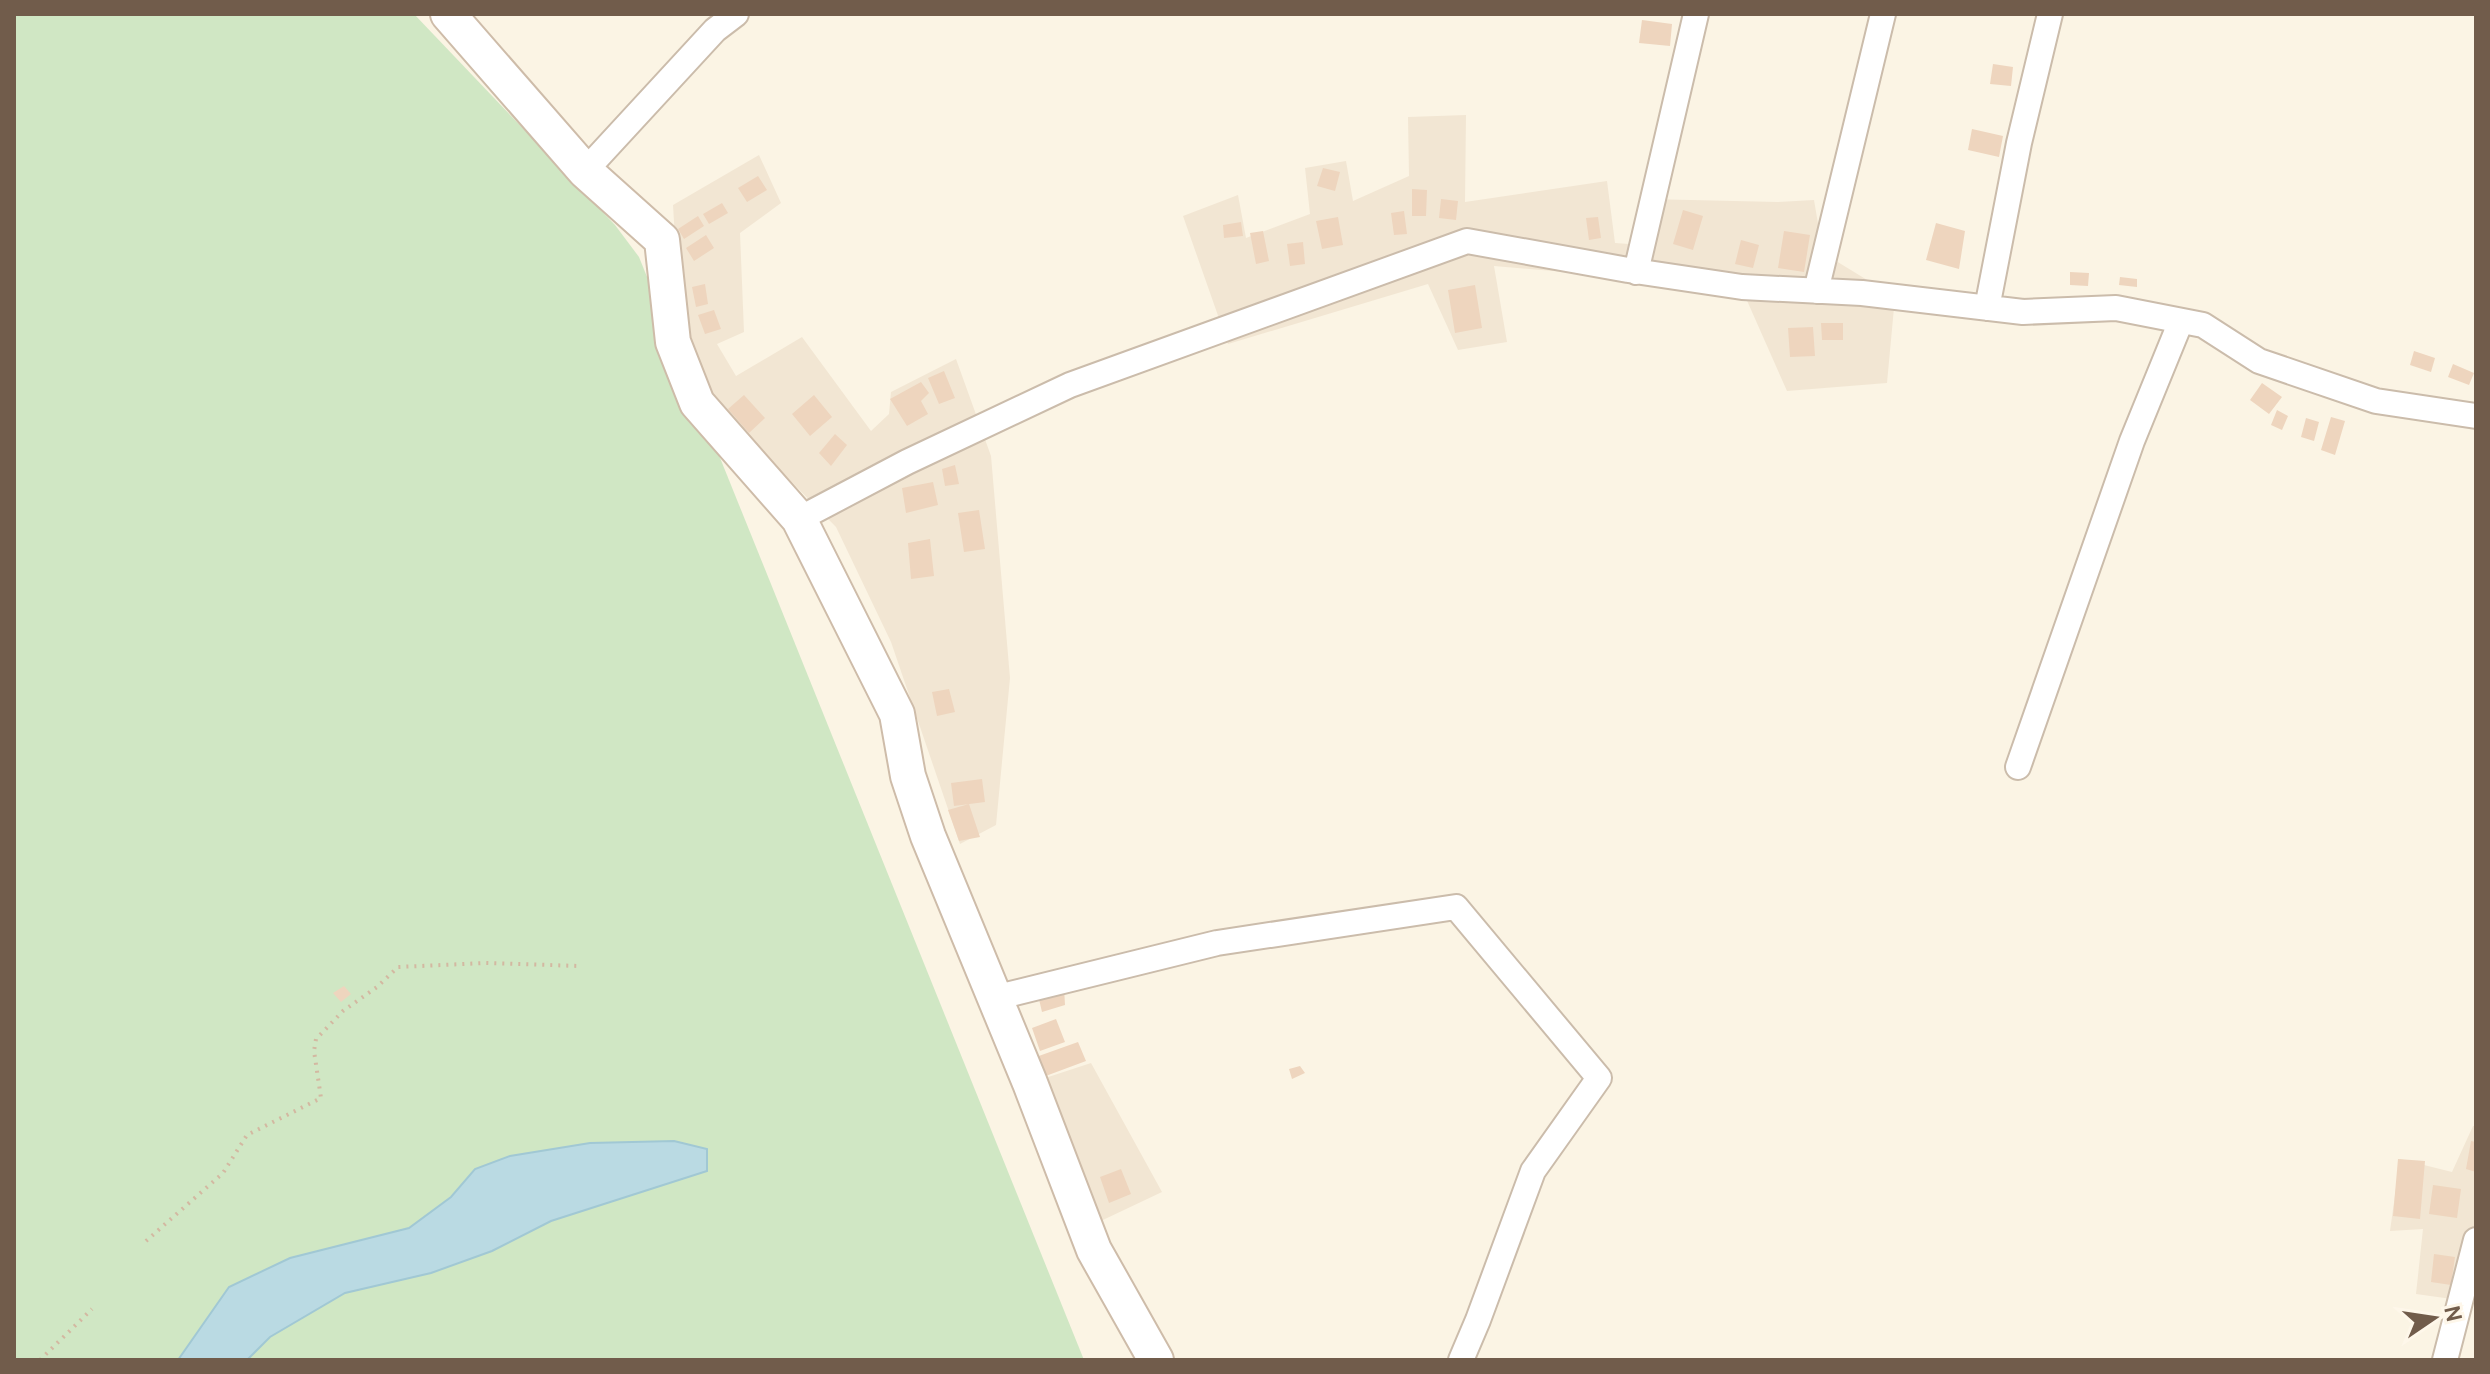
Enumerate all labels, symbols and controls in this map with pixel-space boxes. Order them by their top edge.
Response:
north arrow [2394,1278,2474,1358]
text: N [2438,1303,2468,1324]

